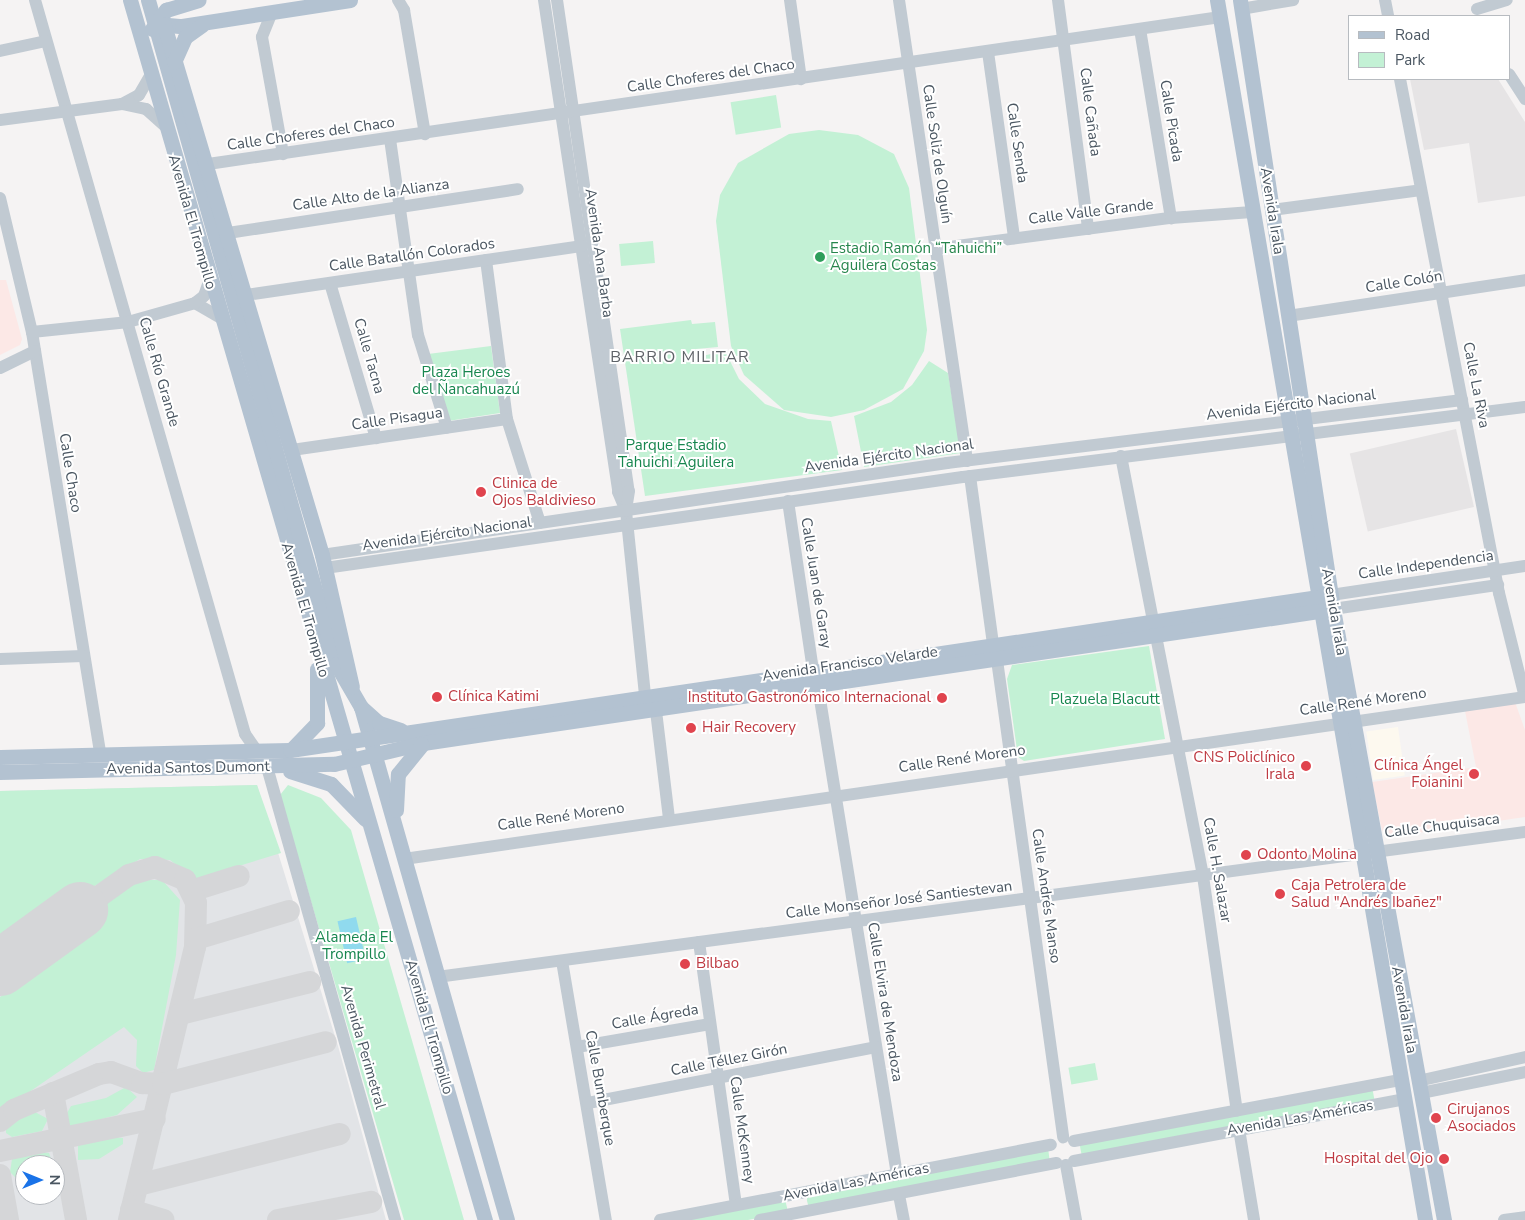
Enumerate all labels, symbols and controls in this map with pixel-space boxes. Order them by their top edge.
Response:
legend [1348,15,1510,80]
text: Road [1395,25,1430,45]
text: Park [1395,50,1425,70]
street label: Calle Choferes del Chaco [626,55,796,97]
street label: Calle Cañada [1076,67,1104,157]
street label: Calle Picada [1156,79,1186,163]
street label: Calle Soliz de Olguín [918,83,956,225]
street label: Calle Senda [1002,102,1032,184]
street label: Calle Choferes del Chaco [226,113,396,155]
street label: Avenida El Trompillo [164,153,220,291]
street label: Avenida Irala [1256,166,1288,256]
street label: Calle Alto de la Alianza [292,175,450,215]
street label: Avenida Ana Barba [581,187,617,319]
street label: Calle Valle Grande [1027,195,1155,229]
street label: Calle Batallón Colorados [328,234,496,276]
place label: Estadio Ramón “Tahuichi” Aguilera Costas [830,239,1002,274]
marker: Estadio Ramón “Tahuichi” Aguilera Costas [814,251,826,263]
street label: Calle Colón [1364,267,1444,297]
street label: Calle Río Grande [135,315,183,429]
street label: Calle Tacna [350,316,388,396]
street label: Calle La Riva [1459,340,1493,430]
district label: BARRIO MILITAR [608,347,752,367]
park label: Plaza Heroes del Ñancahuazú [412,363,520,398]
street label: Avenida Ejército Nacional [1205,386,1377,424]
street label: Calle Pisagua [350,404,444,434]
street label: Calle Chaco [55,432,85,514]
street label: Avenida Ejército Nacional [803,435,975,477]
park label: Parque Estadio Tahuichi Aguilera [618,436,734,471]
place label: Clinica de Ojos Baldivieso [492,474,596,509]
marker: Clinica de Ojos Baldivieso [474,485,488,499]
street label: Avenida Ejército Nacional [361,513,533,555]
street label: Calle Juan de Garay [797,516,835,650]
street label: Avenida El Trompillo [277,541,333,679]
street label: Calle Independencia [1357,547,1495,583]
street label: Avenida Irala [1317,567,1351,657]
street label: Avenida Francisco Velarde [761,643,939,685]
street label: Calle René Moreno [1298,684,1428,720]
place label: Clínica Katimi [448,688,539,706]
place label: Instituto Gastronómico Internacional [688,689,931,707]
marker: Clínica Katimi [430,690,444,704]
marker: Instituto Gastronómico Internacional [935,691,949,705]
park label: Plazuela Blacutt [1050,691,1160,709]
place label: Hair Recovery [702,719,796,737]
marker: Hair Recovery [684,721,698,735]
street label: Calle René Moreno [897,741,1027,777]
place label: CNS Policlínico Irala [1193,748,1295,783]
place label: Clínica Ángel Foianini [1374,756,1463,791]
street label: Avenida Santos Dumont [106,758,270,778]
marker: CNS Policlínico Irala [1299,759,1313,773]
marker: Clínica Ángel Foianini [1467,767,1481,781]
street label: Calle René Moreno [496,799,626,835]
street label: Calle Chuquisaca [1383,810,1501,842]
street label: Calle H. Salazar [1199,816,1235,924]
street label: Calle Andrés Manso [1028,828,1064,964]
place label: Odonto Molina [1257,846,1357,864]
marker: Odonto Molina [1239,848,1253,862]
place label: Caja Petrolera de Salud "Andrés Ibañez" [1291,876,1442,911]
street label: Calle Monseñor José Santiestevan [785,877,1013,923]
marker: Caja Petrolera de Salud "Andrés Ibañez" [1273,887,1287,901]
street label: Calle Elvira de Mendoza [863,921,907,1083]
park label: Alameda El Trompillo [315,928,393,963]
place label: Bilbao [696,955,739,973]
marker: Bilbao [678,957,692,971]
street label: Avenida El Trompillo [401,958,457,1096]
street label: Avenida Irala [1387,965,1421,1055]
street label: Avenida Perimetral [337,983,389,1111]
street label: Calle Ágreda [610,1000,700,1034]
street label: Calle Bumberque [581,1029,619,1147]
street label: Calle Téllez Girón [669,1040,789,1080]
street label: Calle McKenney [726,1075,758,1185]
street label: Avenida Las Américas [1225,1096,1375,1140]
place label: Cirujanos Asociados [1447,1100,1516,1135]
marker: Cirujanos Asociados [1429,1111,1443,1125]
place label: Hospital del Ojo [1324,1150,1433,1168]
marker: Hospital del Ojo [1437,1152,1451,1166]
north arrow [15,1155,65,1205]
street label: Avenida Las Américas [781,1159,931,1205]
text: N [45,1175,64,1185]

